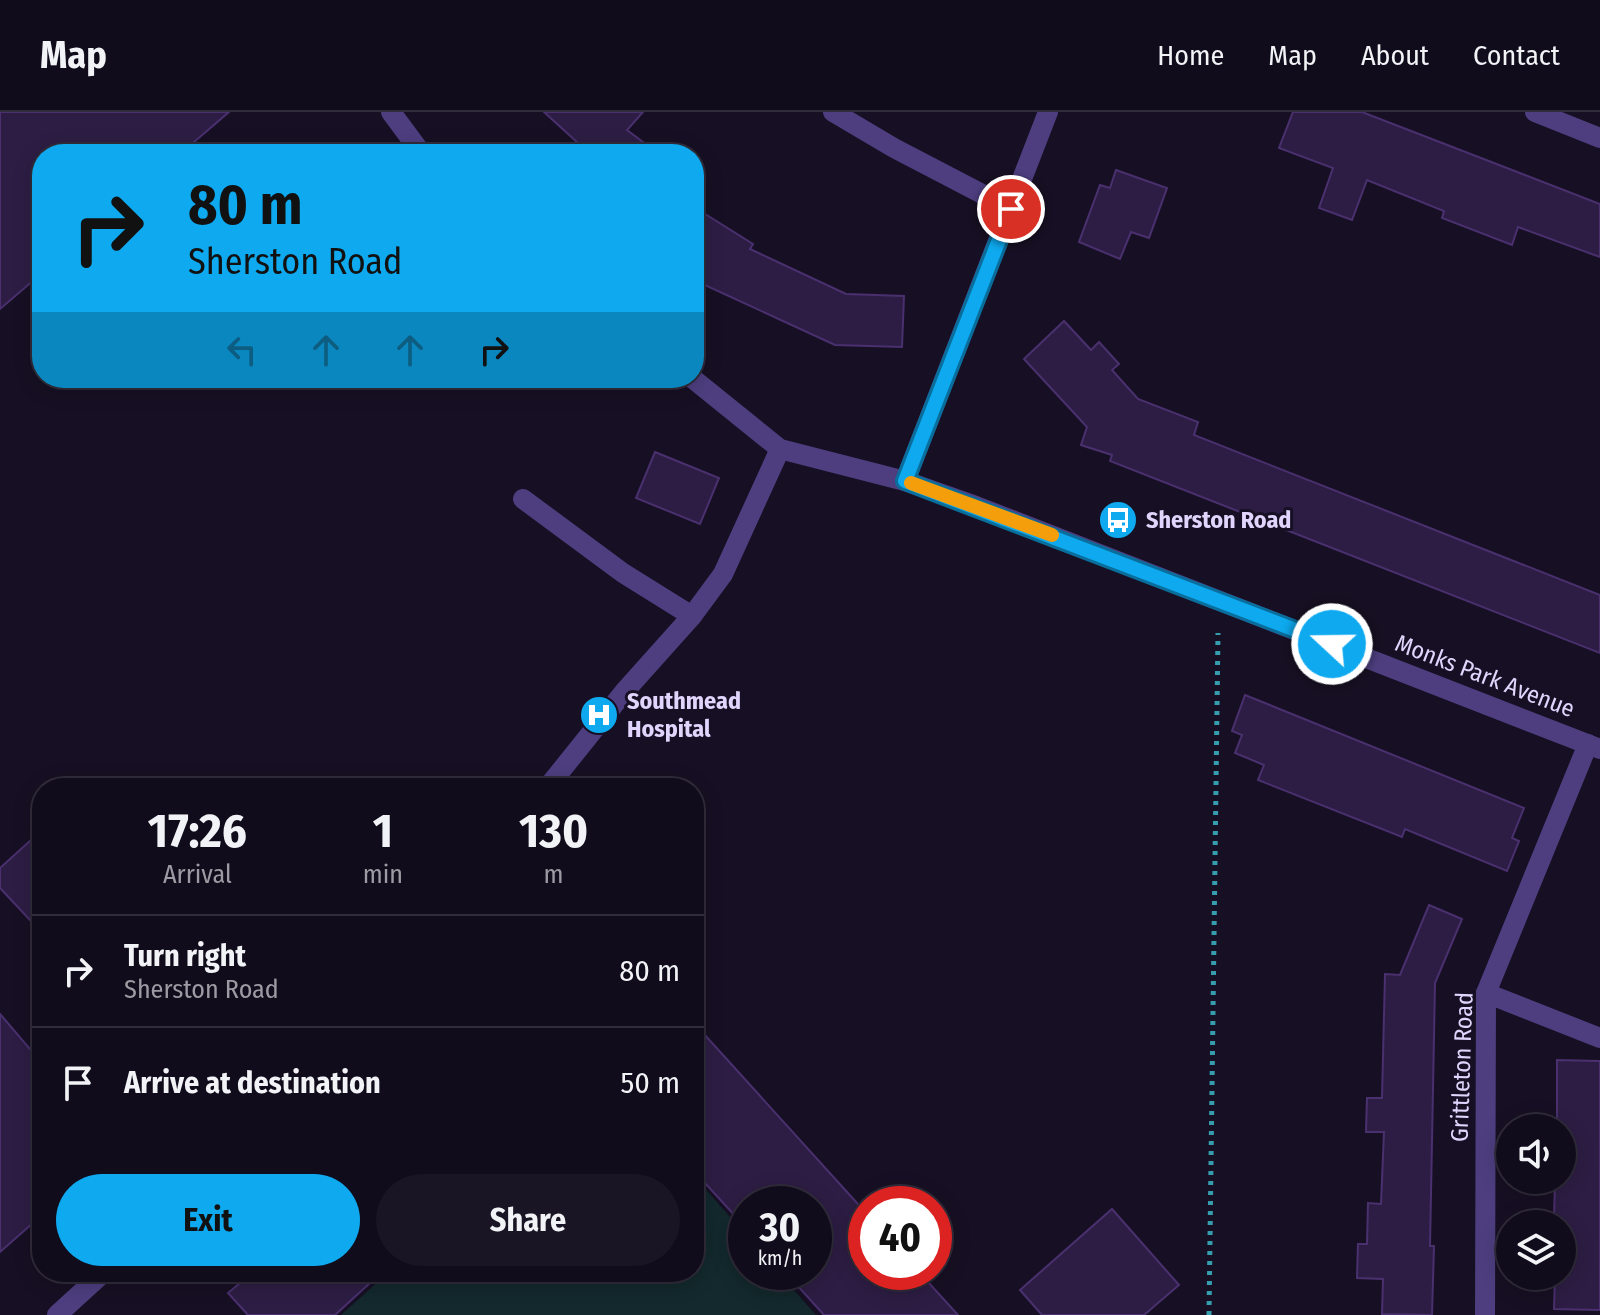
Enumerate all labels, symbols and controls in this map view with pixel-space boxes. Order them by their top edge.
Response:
text: Map [40,32,107,78]
text: Home [1157,39,1224,72]
text: Map [1268,39,1317,72]
text: About [1361,39,1429,72]
text: Contact [1473,39,1560,72]
text: 80 m [188,172,303,239]
pin [977,175,1045,243]
icon: right [56,176,160,280]
icon: arrive [989,187,1033,231]
text: Sherston Road [188,240,402,284]
icon: left [220,328,264,372]
icon: ahead [304,328,348,372]
icon: ahead [388,328,432,372]
icon: right [472,328,516,372]
bus stop icon: Sherston Road [1097,499,1139,541]
place label: Sherston Road [1146,506,1291,534]
position arrow [1290,602,1374,686]
street label: Monks Park Avenue [1391,629,1579,723]
place label: Southmead Hospital [627,687,741,743]
hospital icon: Southmead Hospital [578,694,620,736]
text: 17:26 [148,802,247,860]
text: 1 [373,802,393,860]
text: 130 [519,802,588,860]
text: Arrival [163,859,232,890]
text: min [363,859,403,890]
text: m [544,859,564,890]
text: Turn right [124,938,246,974]
icon: right [56,949,100,993]
text: 80 m [619,953,680,989]
text: Sherston Road [124,974,279,1005]
street label: Grittleton Road [1445,992,1479,1142]
icon: arrive [56,1061,100,1105]
text: Arrive at destination [124,1065,381,1101]
text: 50 m [620,1065,680,1101]
map controls [1496,1114,1576,1290]
button: sound [1496,1114,1576,1194]
button: Exit [56,1174,360,1266]
button: Share [376,1174,680,1266]
speed limit sign: 40 [848,1186,952,1290]
text: 30 [760,1204,800,1252]
button: layers [1496,1210,1576,1290]
text: km/h [758,1246,802,1270]

